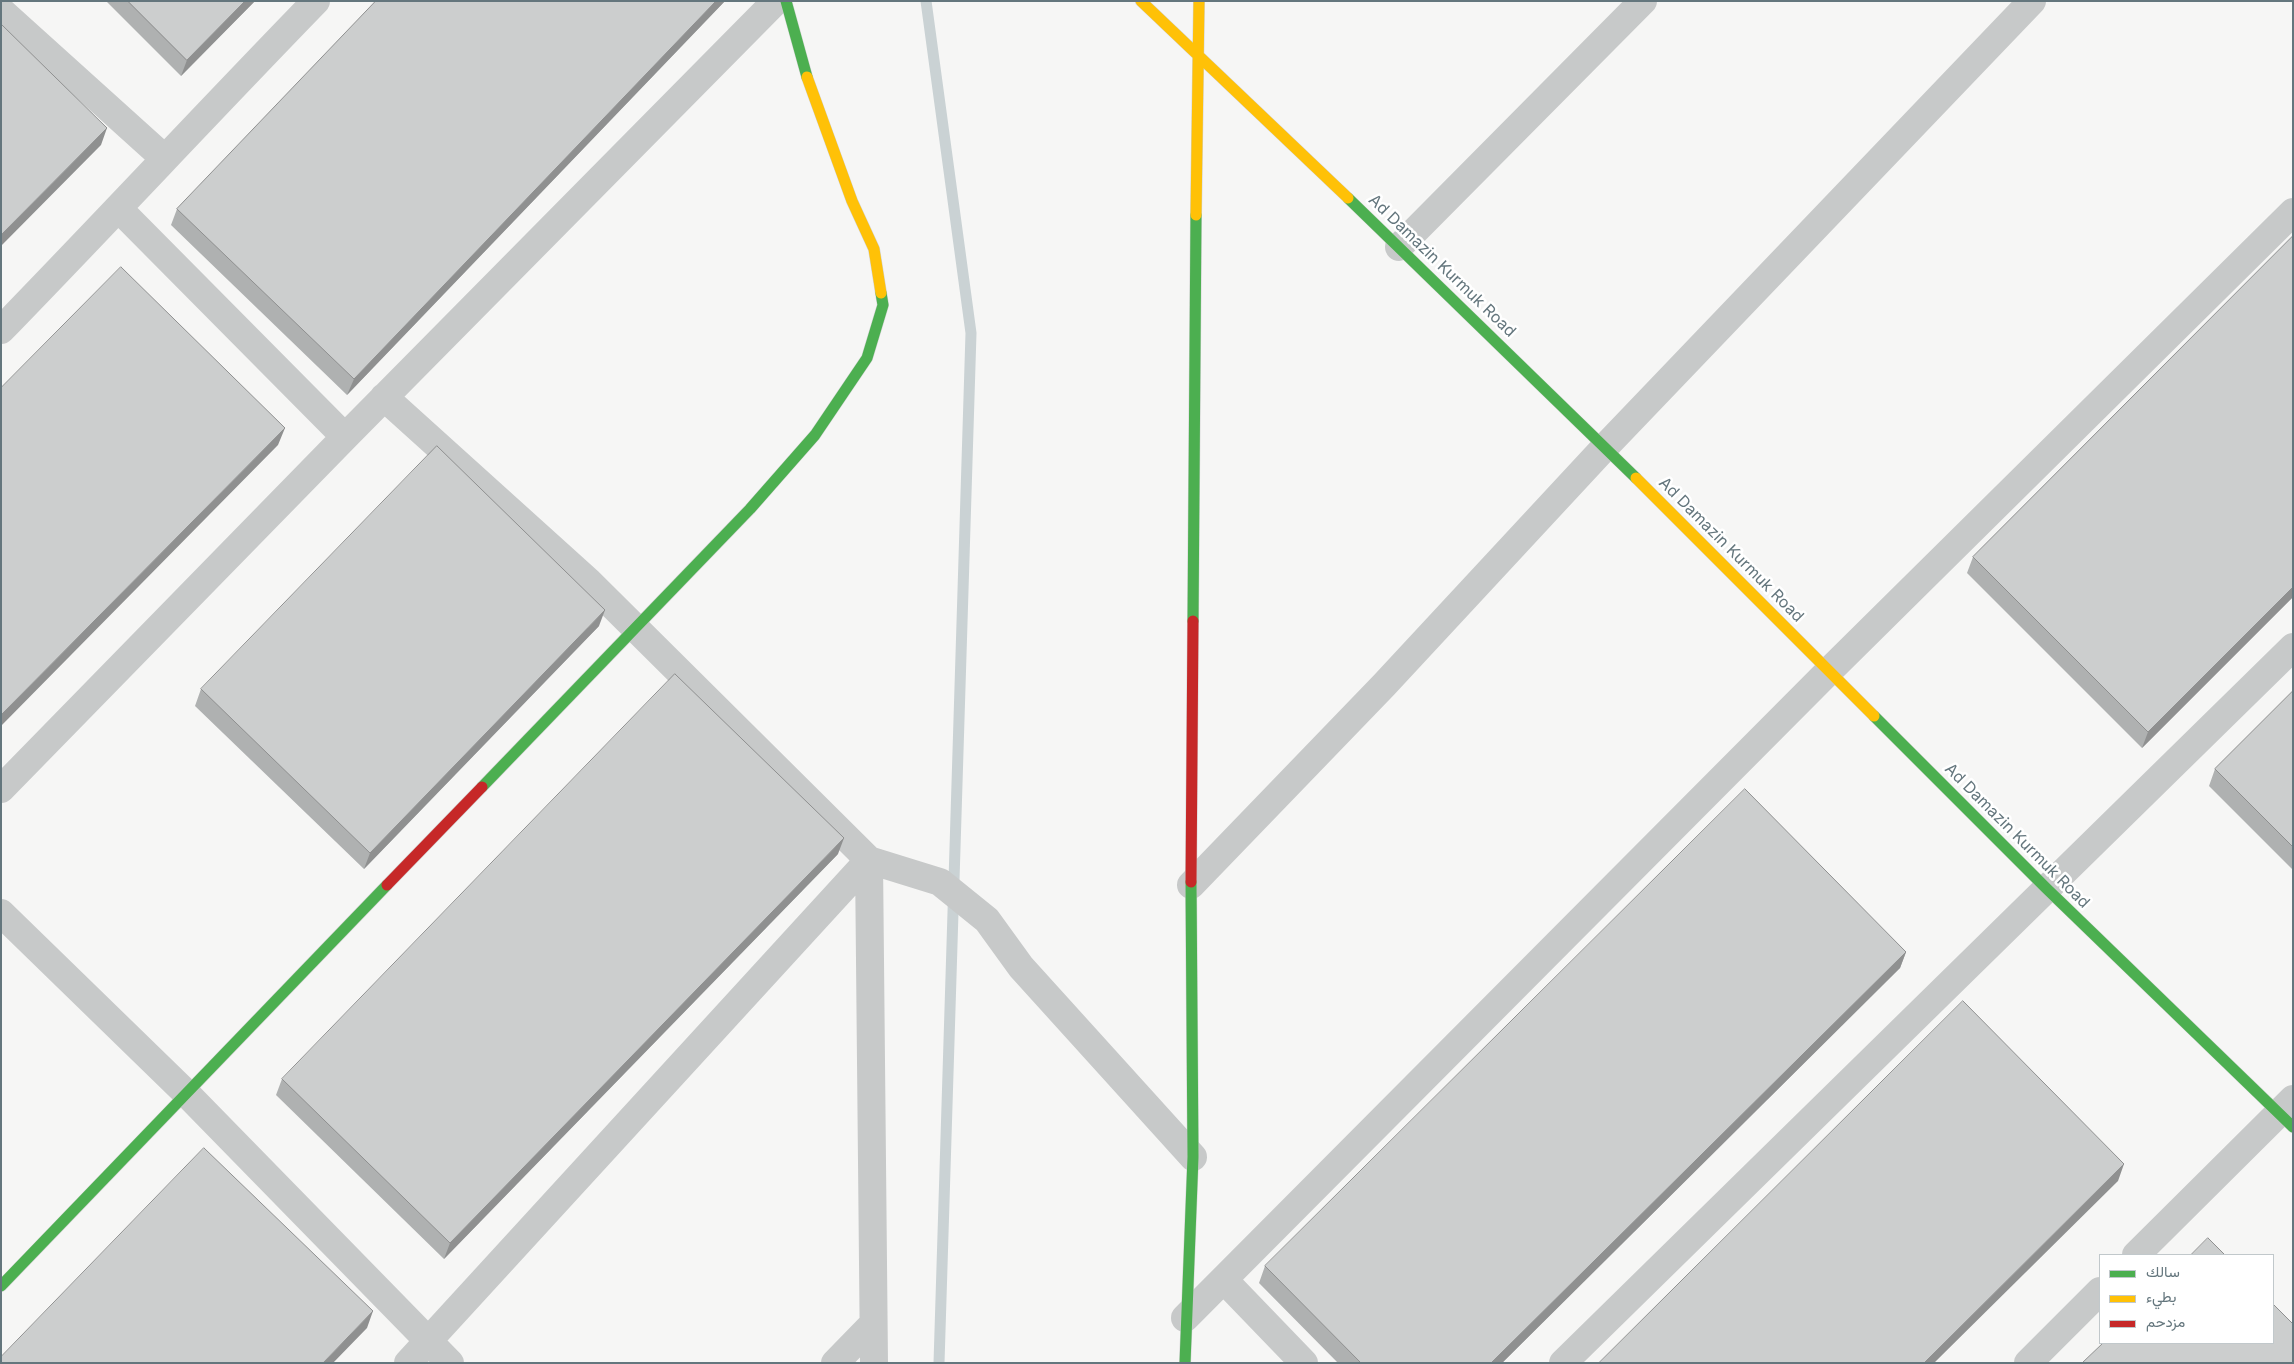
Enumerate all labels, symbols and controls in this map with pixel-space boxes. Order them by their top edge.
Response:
street label: Ad Damazin Kurmuk Road [1365,191,1519,341]
street label: Ad Damazin Kurmuk Road [1655,474,1807,626]
street label: Ad Damazin Kurmuk Road [1941,760,2093,912]
legend [2099,1254,2274,1344]
text: سالك [2146,1262,2180,1281]
text: بطيء [2146,1287,2176,1306]
text: مزدحم [2146,1312,2185,1331]

